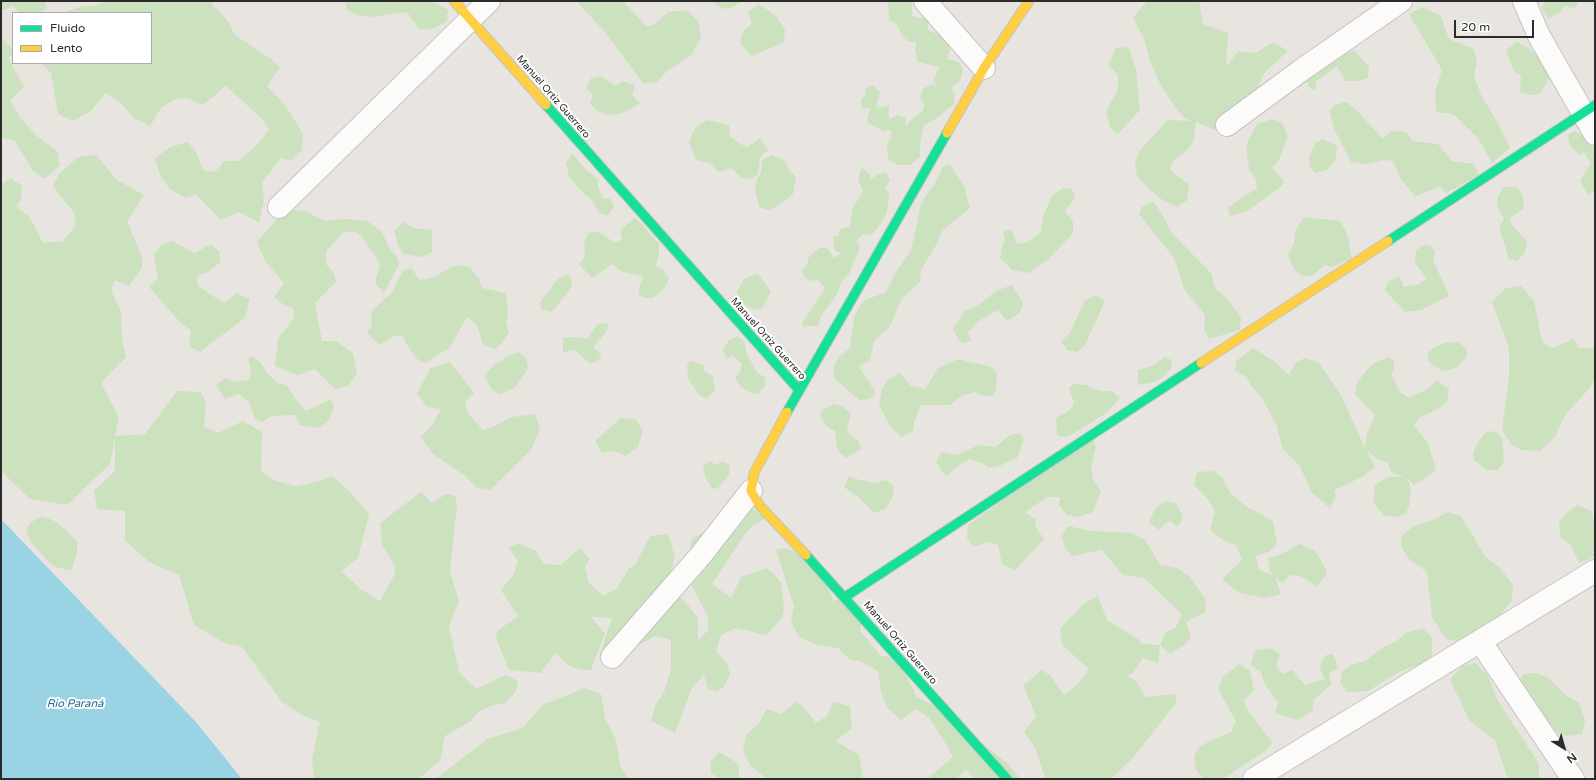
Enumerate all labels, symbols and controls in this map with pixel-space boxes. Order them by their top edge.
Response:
legend [12,12,152,64]
scale bar [1456,12,1536,38]
text: 20 m [1461,20,1490,34]
text: Fluido [50,21,85,35]
text: Lento [50,41,83,55]
street label: Manuel Ortiz Guerrero [514,53,592,141]
street label: Manuel Ortiz Guerrero [728,296,808,382]
street label: Manuel Ortiz Guerrero [861,599,939,687]
water label: Rio Paraná [47,697,103,711]
north arrow [1544,728,1584,768]
text: N [1564,750,1579,766]

